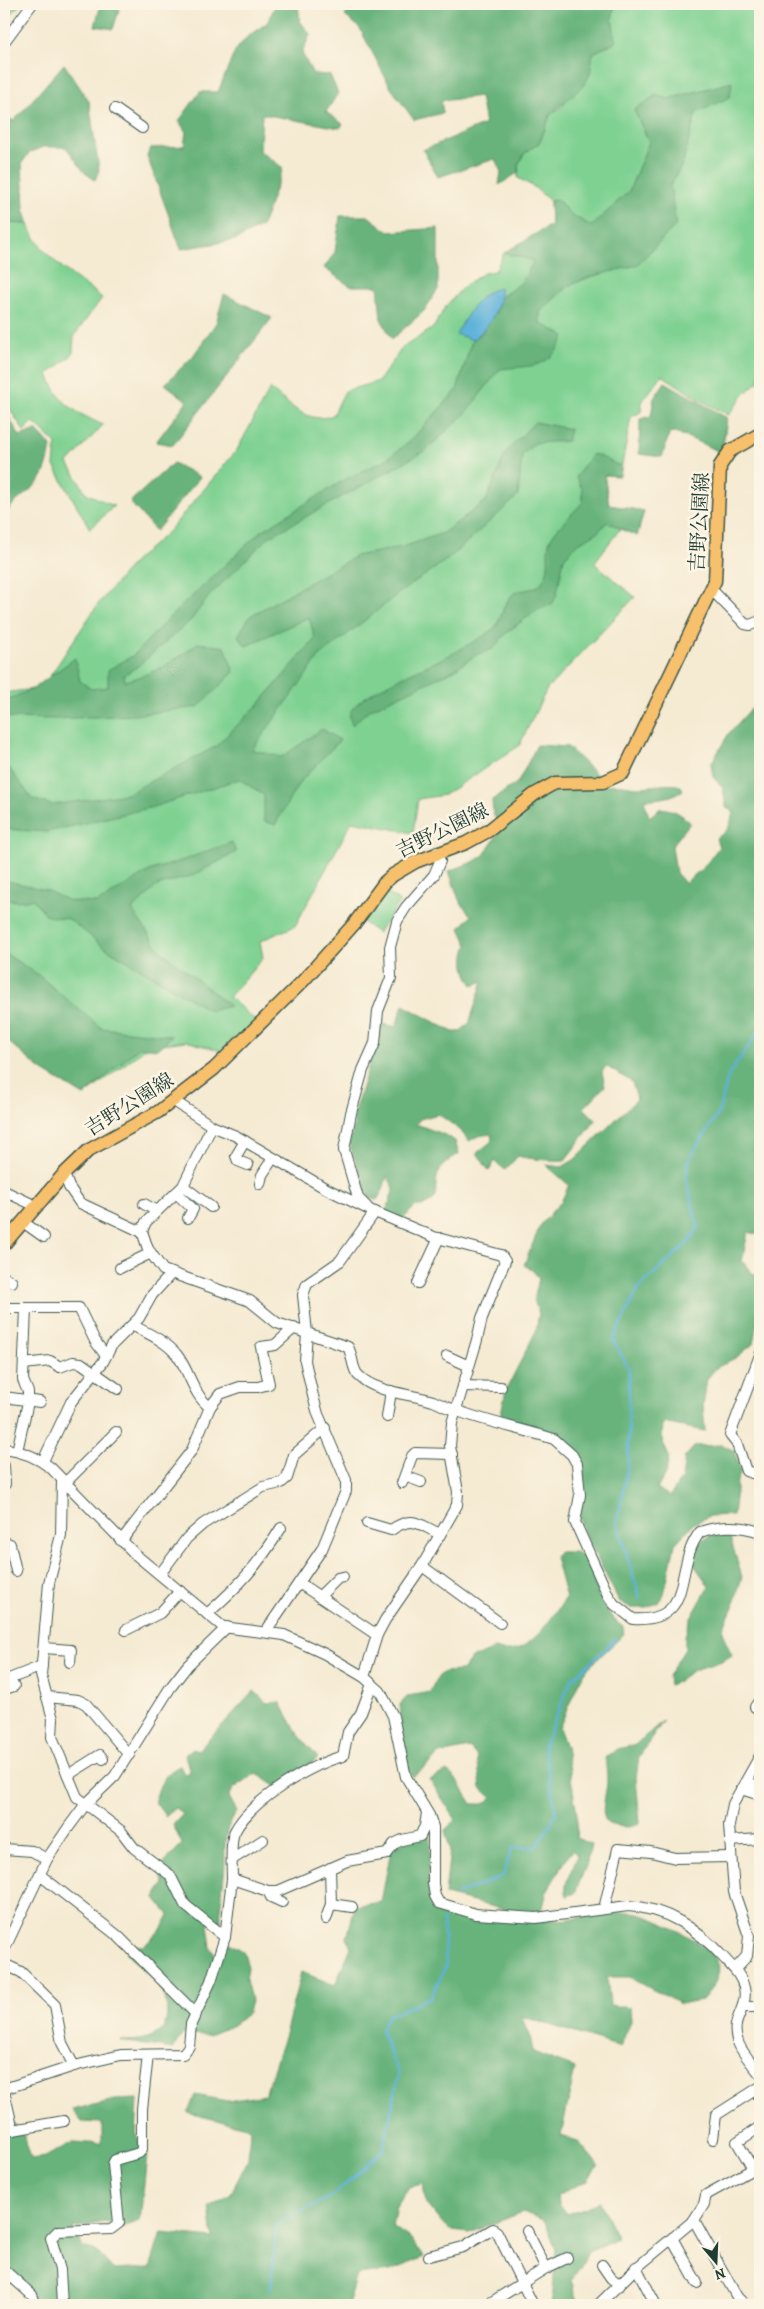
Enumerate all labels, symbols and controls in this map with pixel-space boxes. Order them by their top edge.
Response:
street label: 吉野公園線 [683,471,716,573]
street label: 吉野公園線 [391,796,493,865]
street label: 吉野公園線 [80,1066,179,1142]
north arrow [692,2236,742,2286]
text: N [712,2263,728,2284]

